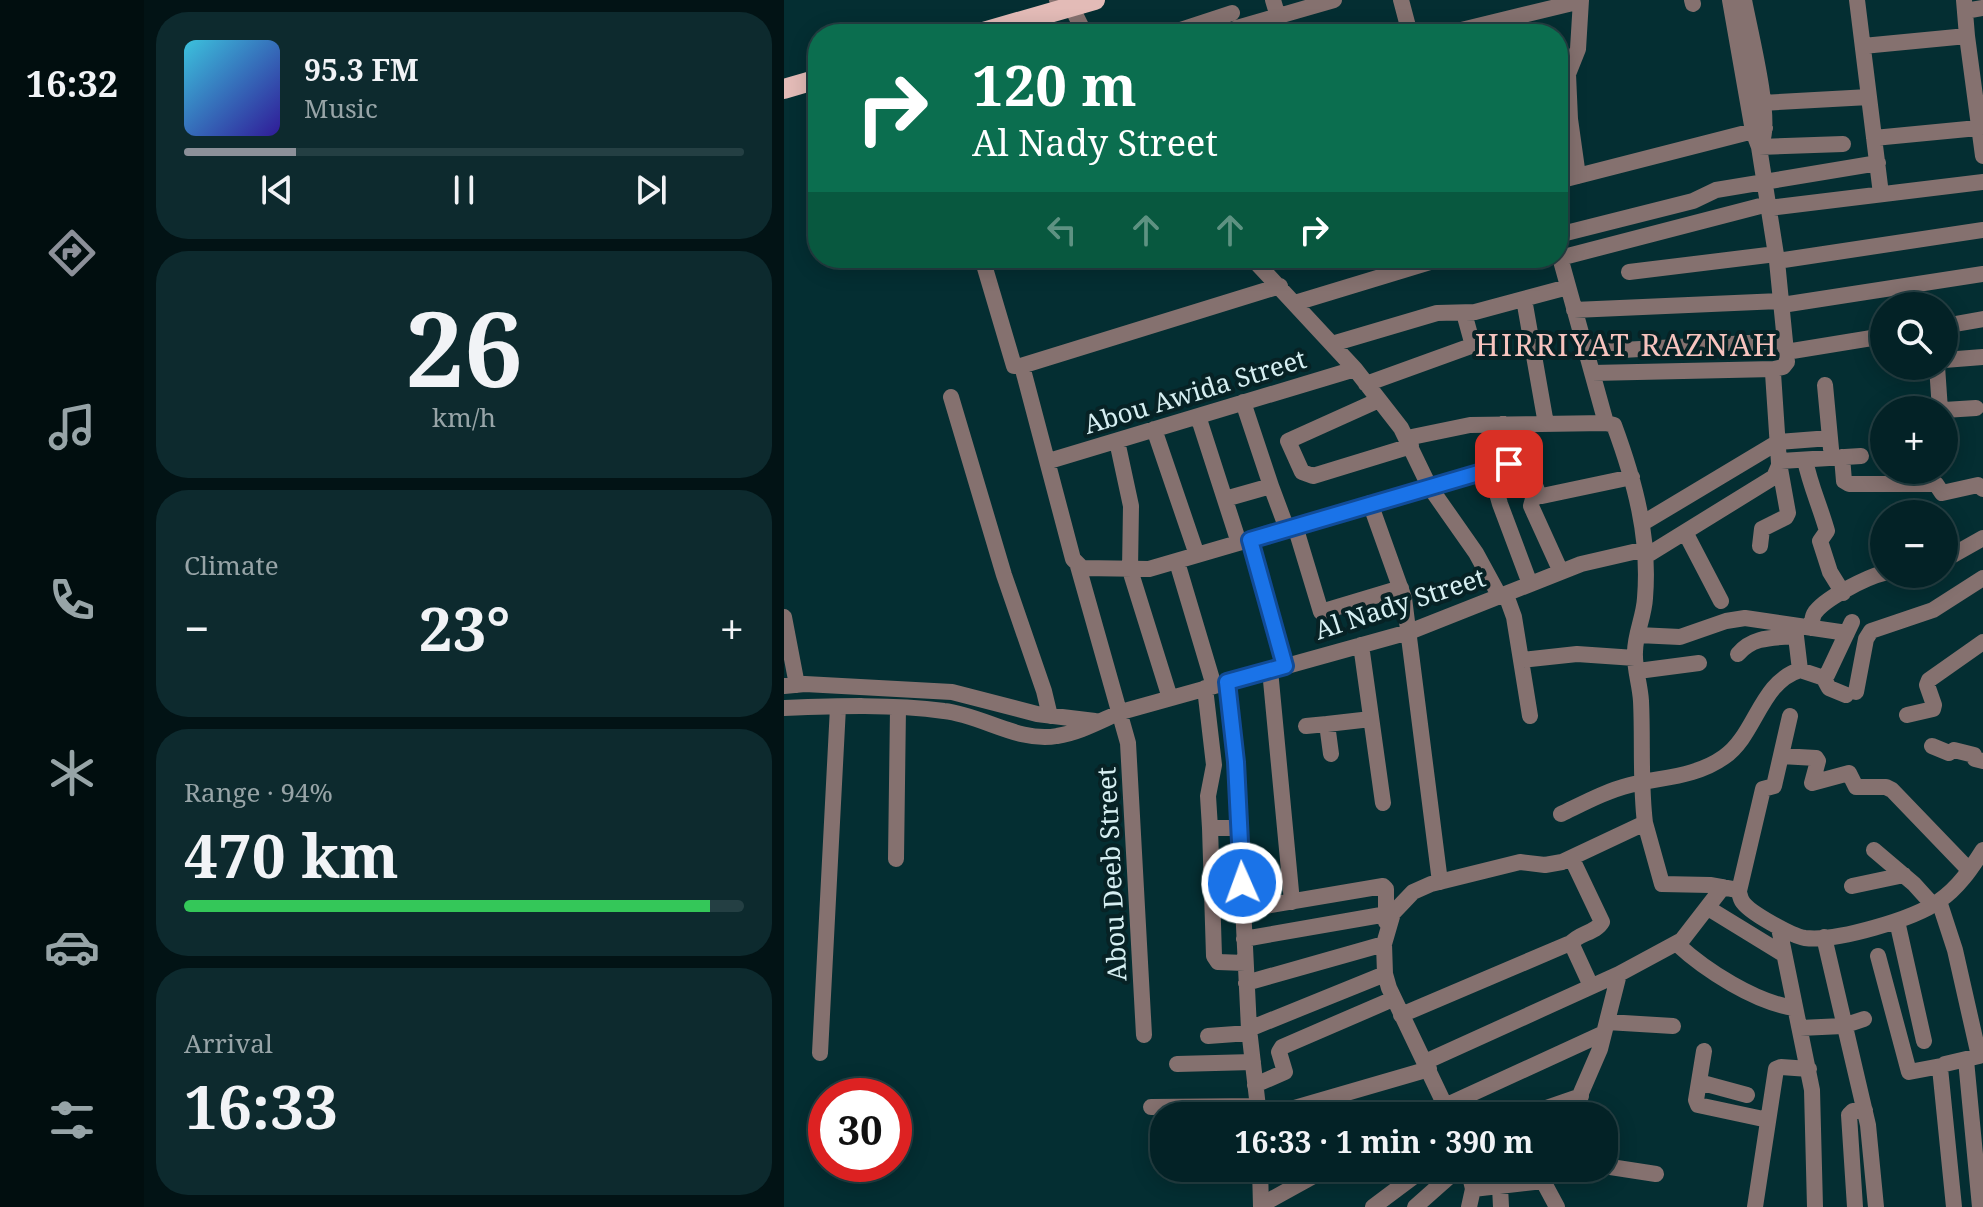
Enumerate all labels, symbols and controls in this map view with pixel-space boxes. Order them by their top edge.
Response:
text: 120 m [972,46,1137,122]
text: 95.3 FM [304,49,419,90]
icon: right [840,56,944,160]
text: 16:32 [26,59,118,108]
text: Music [304,90,378,126]
text: Al Nady Street [972,118,1218,167]
icon: previous [255,168,299,212]
icon: pause [442,168,486,212]
icon: next [629,168,673,212]
icon: left [1040,208,1084,252]
icon: ahead [1124,208,1168,252]
icon: ahead [1208,208,1252,252]
icon: right [1292,208,1336,252]
icon: directions [44,225,100,281]
text: 26 [405,276,523,417]
map controls [1870,292,1958,588]
button: search [1870,292,1958,380]
district label: HIRRIYAT RAZNAH [1475,324,1779,365]
street label: Abou Awida Street [1079,340,1310,442]
button: + [1870,396,1958,484]
icon: music [44,399,100,455]
text: km/h [432,399,496,435]
pin [1475,430,1543,498]
icon: arrive [1487,442,1531,486]
button: − [1870,500,1958,588]
text: Climate [184,547,279,583]
street label: Al Nady Street [1310,558,1490,648]
icon: phone [44,572,100,628]
text: 23° [419,587,510,669]
text: − [184,598,209,658]
text: + [719,598,744,658]
icon: climate [44,745,100,801]
street label: Abou Deeb Street [1087,766,1135,982]
text: Range · 94% [184,774,333,810]
text: 470 km [184,814,399,896]
position arrow [1200,841,1284,925]
icon: car [44,919,100,975]
text: Arrival [184,1025,273,1061]
text: 16:33 [184,1065,338,1147]
speed limit sign: 30 [808,1078,912,1182]
icon: filters [44,1092,100,1148]
text: 16:33 · 1 min · 390 m [1235,1121,1533,1162]

